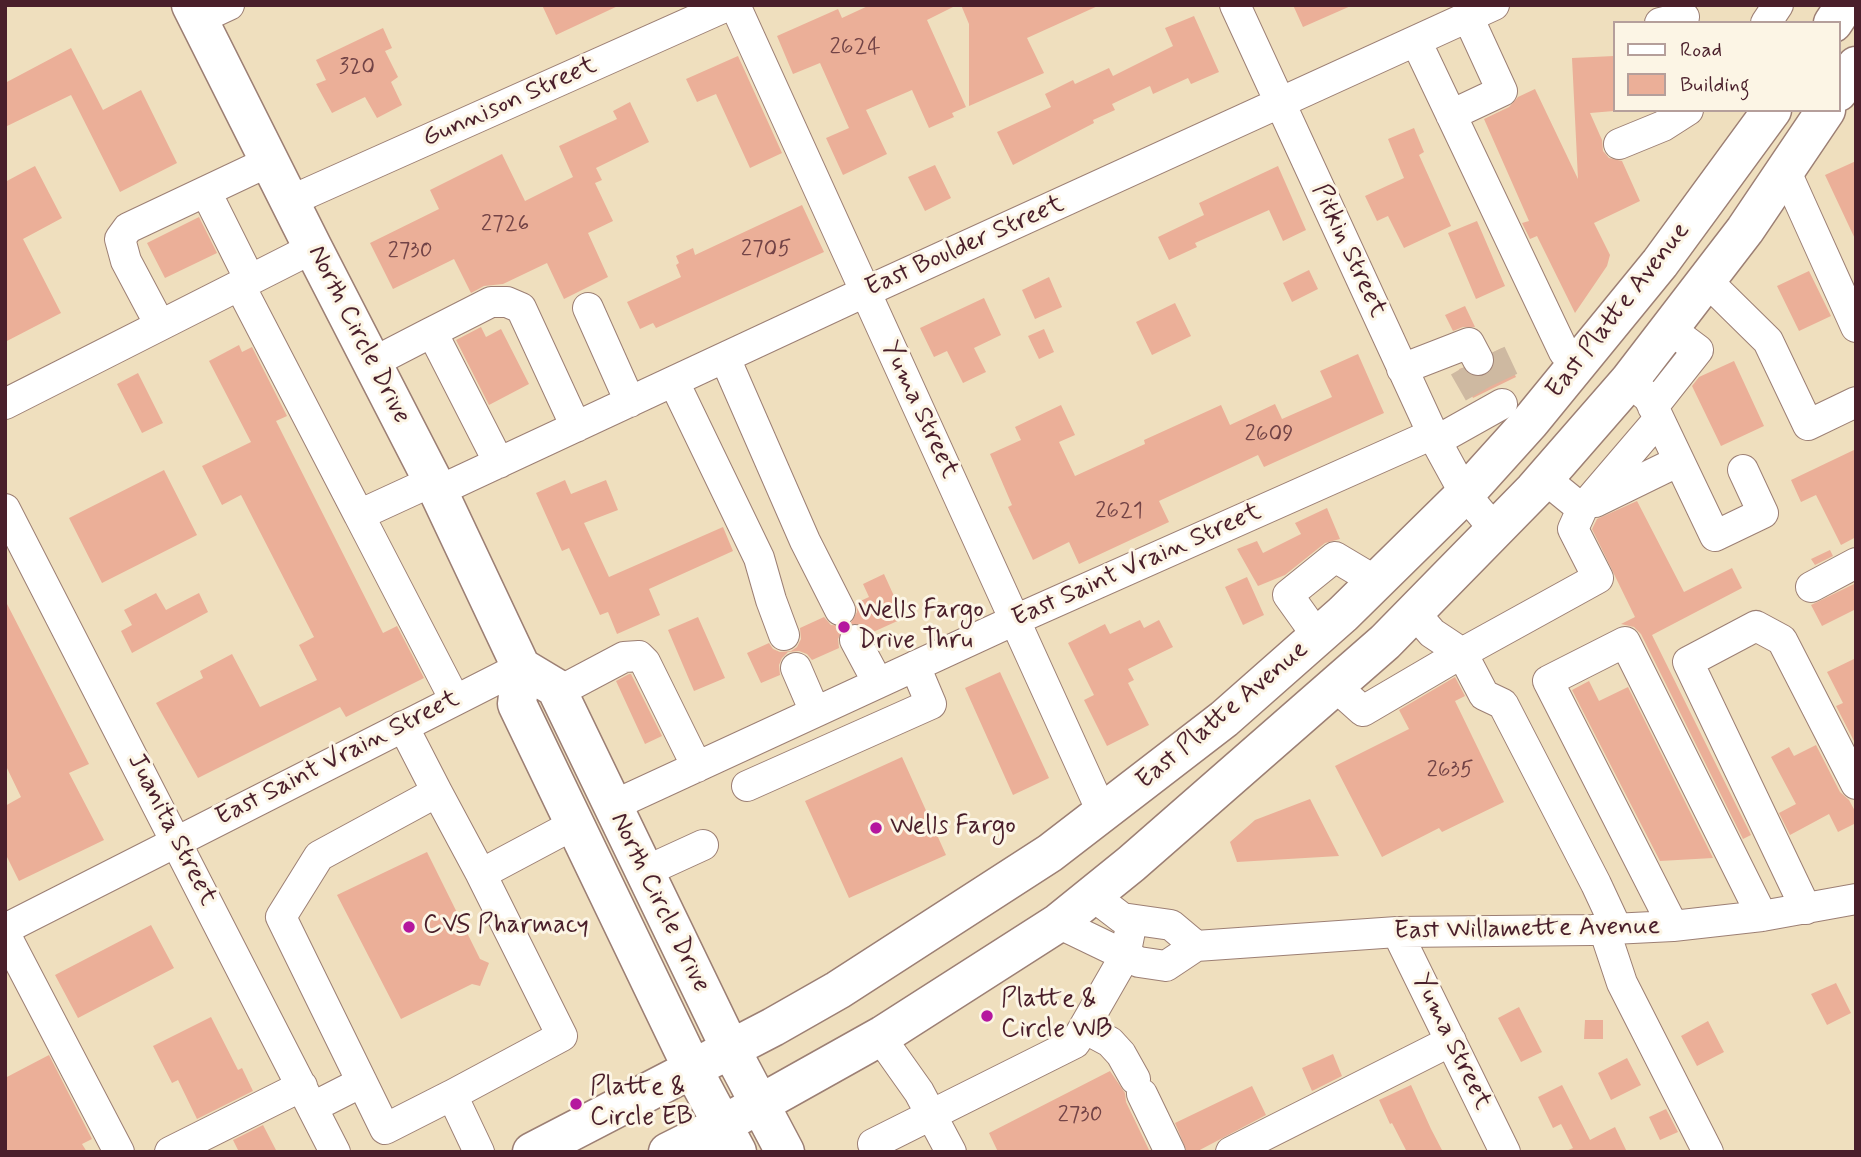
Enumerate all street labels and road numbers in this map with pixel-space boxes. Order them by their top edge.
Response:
street label: Gunnison Street [418,51,602,155]
street label: Pitkin Street [1303,179,1393,323]
street label: East Boulder Street [861,189,1069,305]
street label: East Platte Avenue [1541,217,1697,405]
street label: North Circle Drive [300,241,416,429]
street label: Yuma Street [874,336,964,484]
street label: East Saint Vrain Street [1008,497,1266,635]
street label: East Platte Avenue [1131,635,1315,797]
street label: East Saint Vrain Street [211,684,465,834]
street label: Juanita Street [119,749,223,911]
street label: North Circle Drive [602,808,716,998]
street label: East Willamette Avenue [1394,912,1660,948]
street label: Yuma Street [1405,969,1497,1115]

